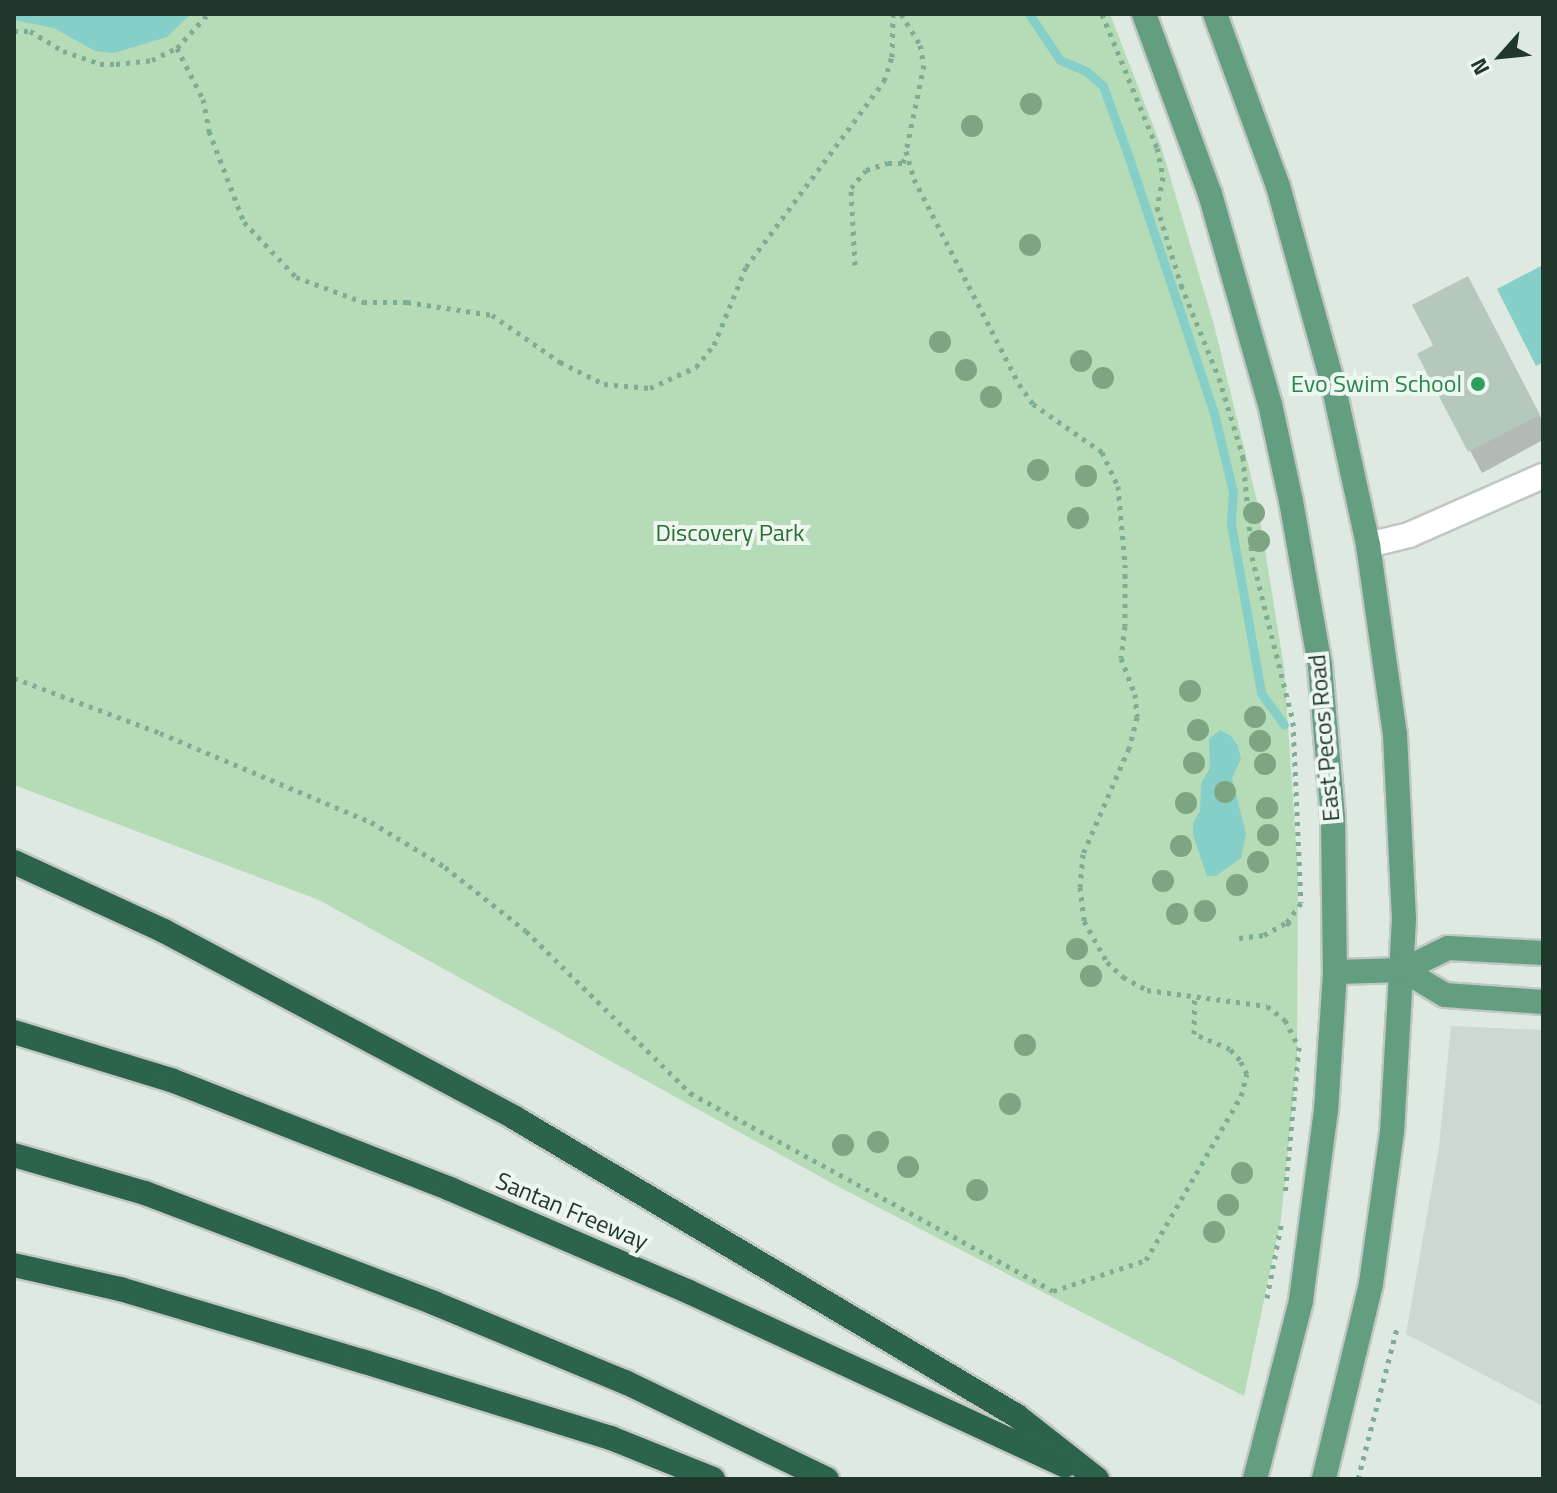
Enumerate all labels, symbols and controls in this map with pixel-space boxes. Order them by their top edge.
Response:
north arrow [1461,16,1541,96]
text: N [1461,52,1498,81]
place label: Evo Swim School [1291,370,1462,398]
marker: Evo Swim School [1469,375,1487,393]
park label: Discovery Park [655,519,805,547]
street label: East Pecos Road [1302,653,1346,823]
street label: Santan Freeway [492,1166,652,1256]

